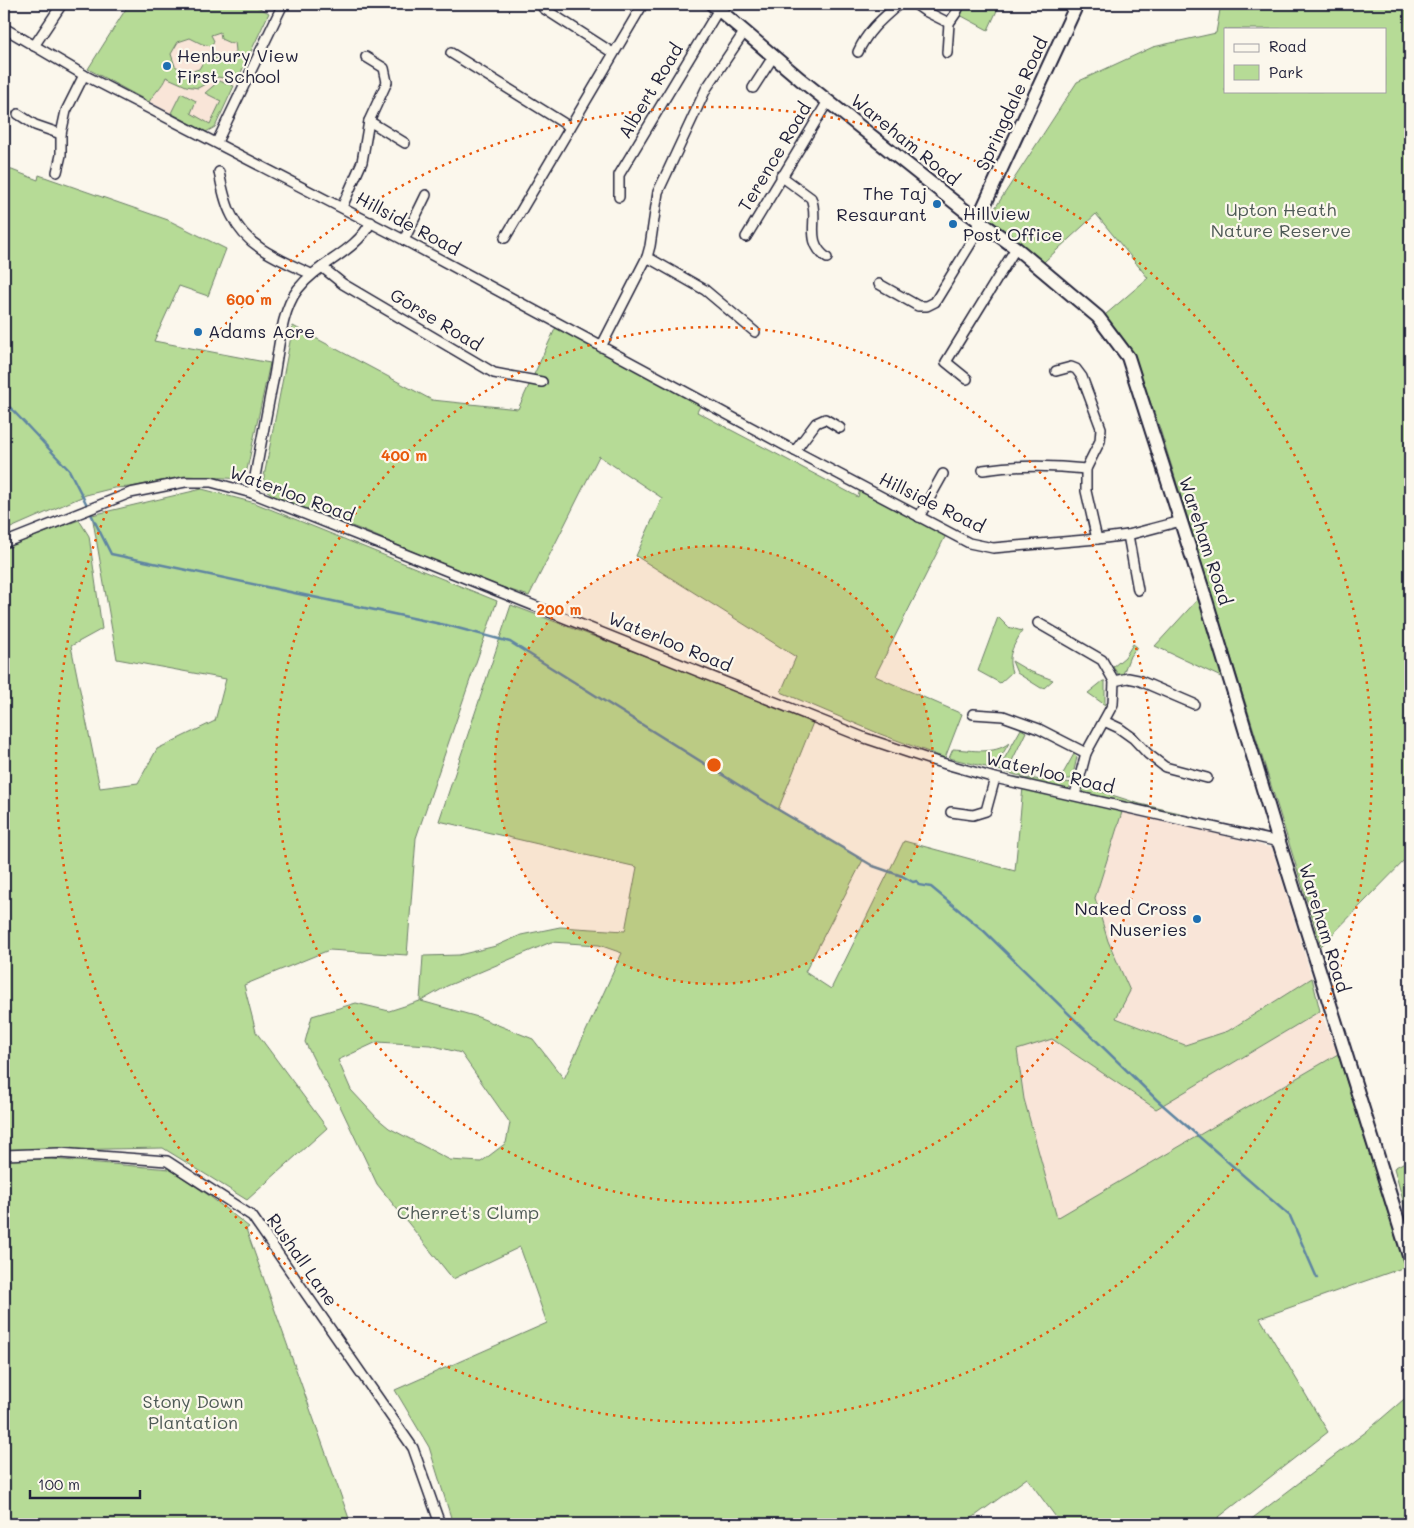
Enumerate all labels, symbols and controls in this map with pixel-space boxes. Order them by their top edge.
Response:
legend [1224,28,1386,92]
street label: Springdale Road [970,33,1053,174]
text: Road [1269,36,1306,56]
street label: Albert Road [612,38,688,143]
place label: Henbury View First School [177,43,299,88]
marker: Henbury View First School [161,60,173,72]
text: Park [1269,62,1303,82]
street label: Wareham Road [846,88,965,191]
street label: Terence Road [732,97,816,216]
place label: The Taj Resaurant [836,181,927,226]
street label: Hillside Road [352,186,465,261]
park label: Upton Heath Nature Reserve [1211,197,1351,242]
marker: The Taj Resaurant [931,198,943,210]
place label: Hillview Post Office [963,201,1063,246]
marker: Hillview Post Office [947,218,959,230]
street label: Gorse Road [386,282,487,356]
text: 600 m [226,289,272,309]
place label: Adams Acre [208,319,315,343]
marker: Adams Acre [192,326,204,338]
text: 400 m [381,445,427,465]
street label: Waterloo Road [226,459,358,527]
street label: Hillside Road [876,466,989,538]
street label: Wareham Road [1174,473,1238,608]
text: 200 m [537,599,582,619]
street label: Waterloo Road [605,605,736,677]
street label: Waterloo Road [983,746,1117,799]
centre of rings [705,756,723,774]
street label: Wareham Road [1294,860,1356,995]
place label: Naked Cross Nuseries [1075,896,1187,941]
marker: Naked Cross Nuseries [1191,913,1203,925]
park label: Cherret's Clump [397,1200,539,1224]
street label: Rushall Lane [262,1208,344,1311]
park label: Stony Down Plantation [143,1389,243,1434]
scale bar [30,1468,140,1500]
text: 100 m [38,1474,80,1494]

